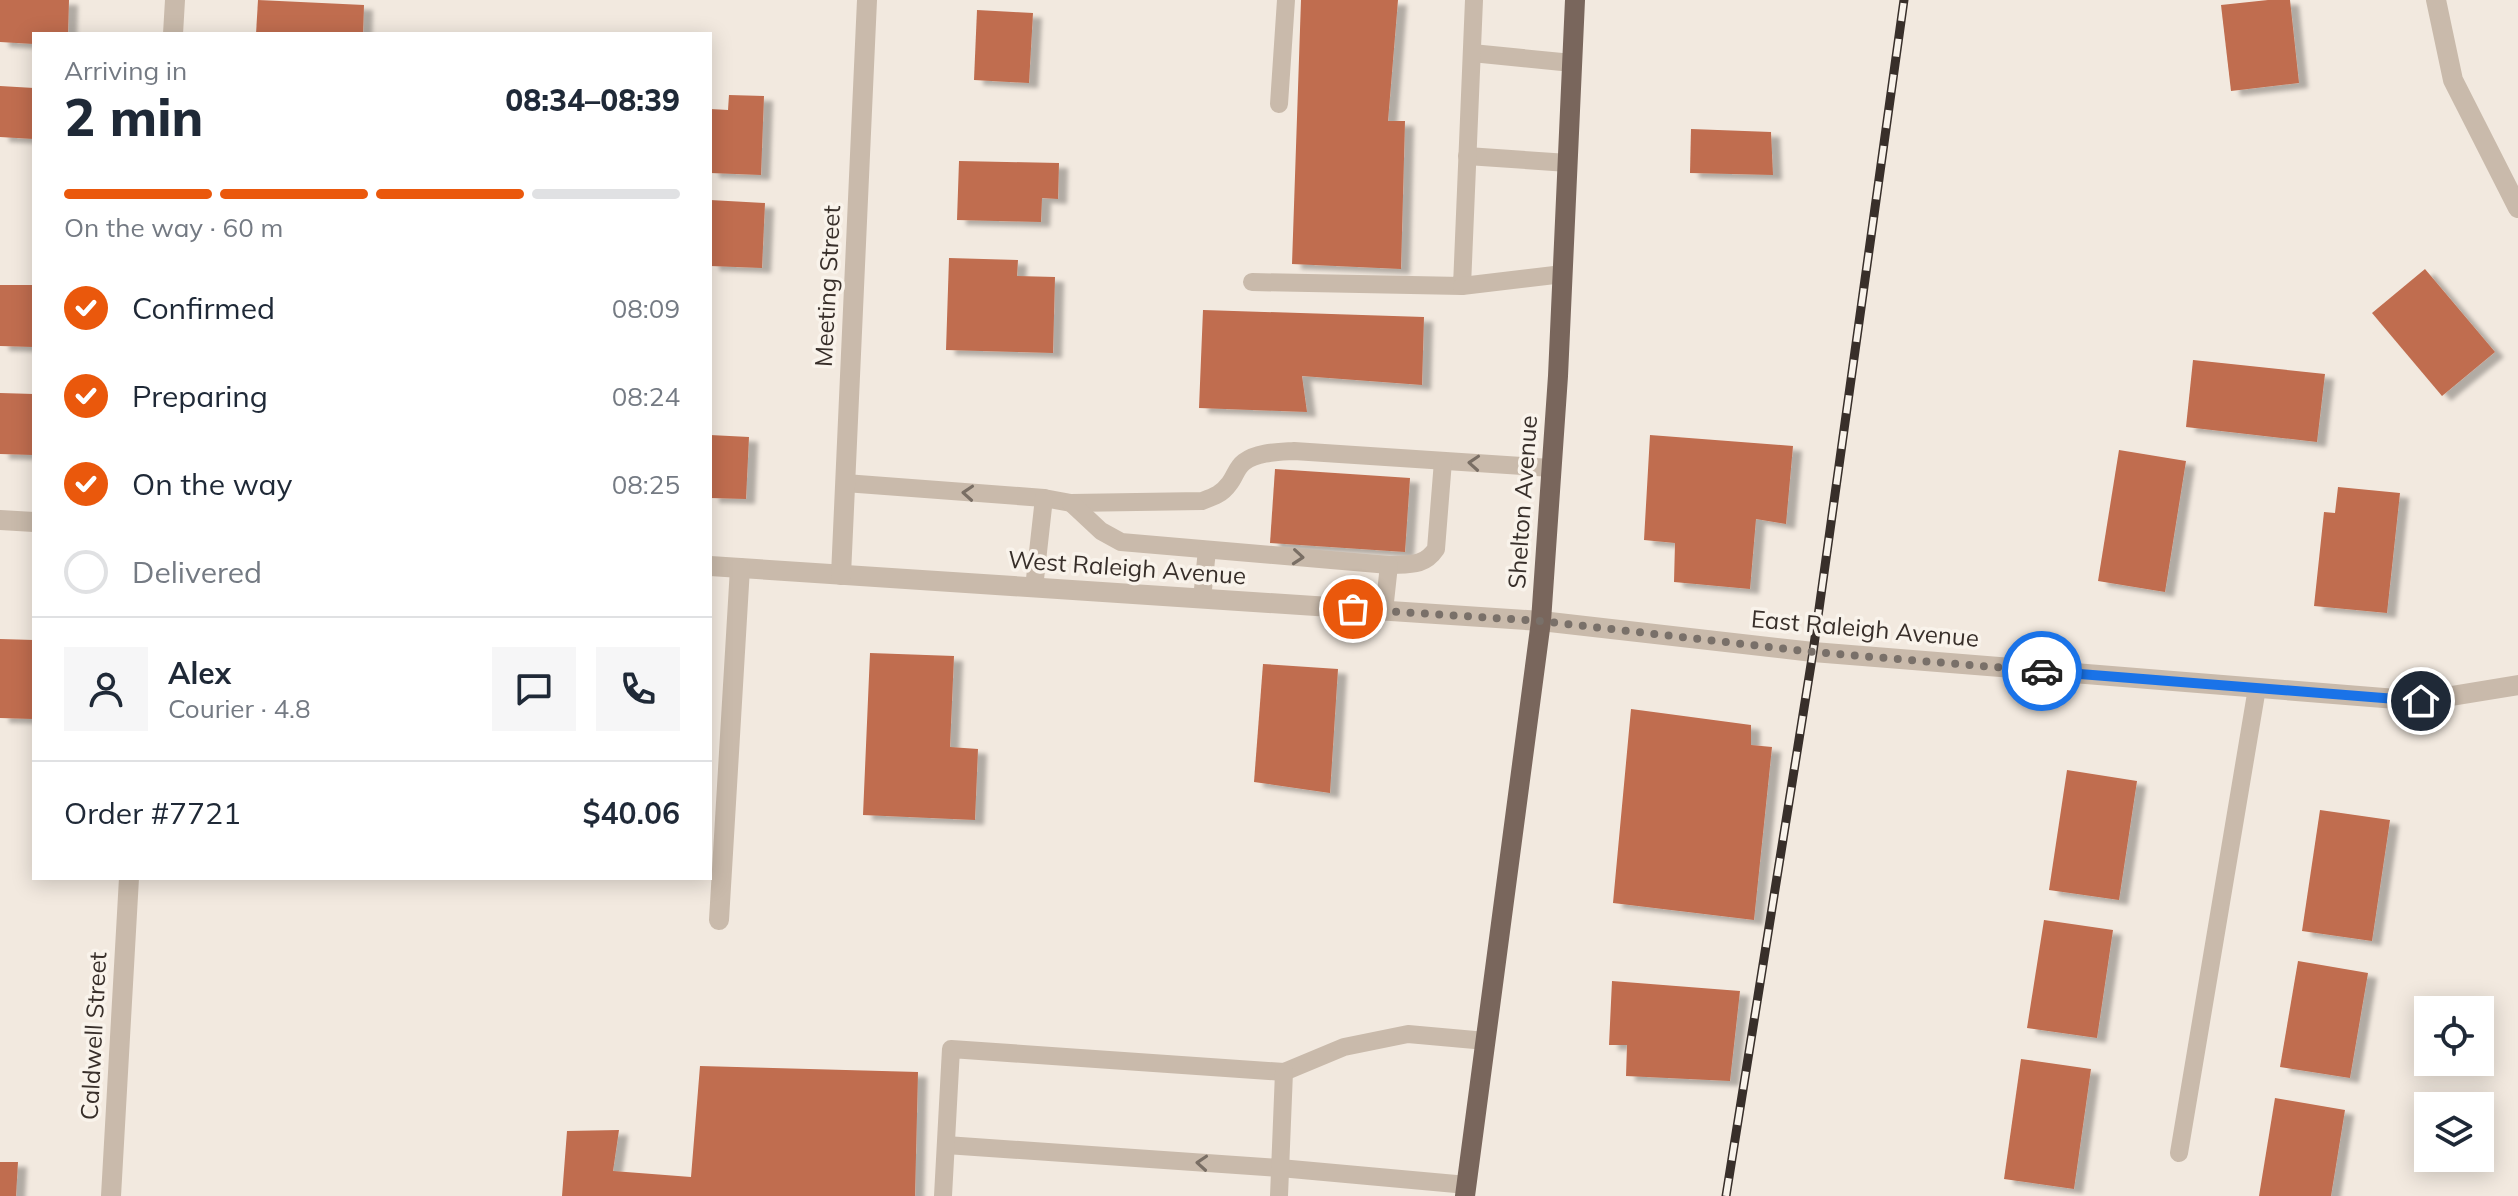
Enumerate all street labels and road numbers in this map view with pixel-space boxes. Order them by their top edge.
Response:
street label: Meeting Street [808,204,846,368]
street label: Shelton Avenue [1501,414,1543,590]
street label: West Raleigh Avenue [1007,544,1247,590]
street label: East Raleigh Avenue [1750,603,1980,653]
street label: Caldwell Street [74,951,112,1121]

